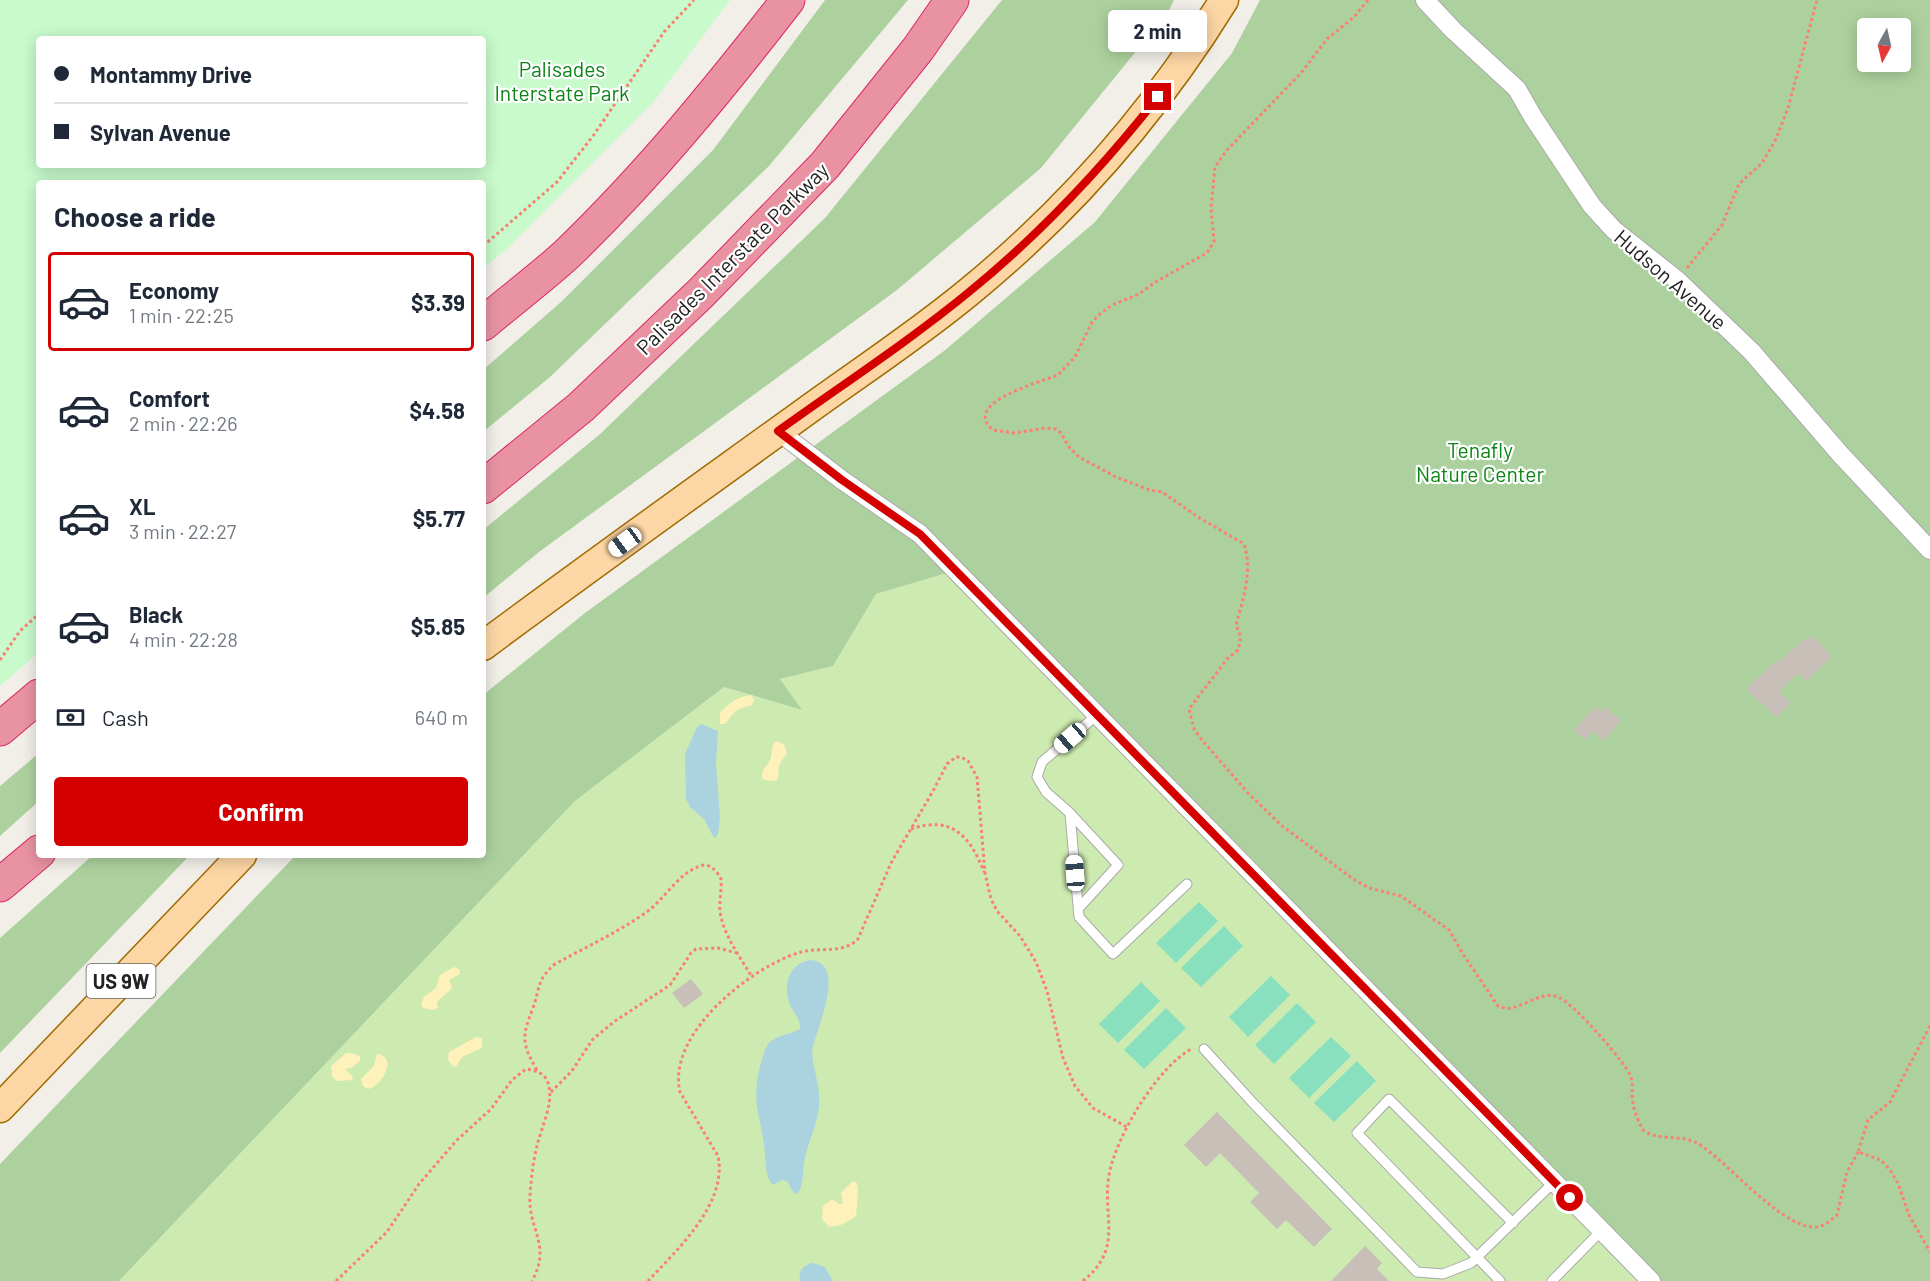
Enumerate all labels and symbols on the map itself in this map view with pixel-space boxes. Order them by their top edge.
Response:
callout: 2 min [1108,10,1208,52]
north arrow [1857,18,1911,72]
park label: Palisades Interstate Park [494,56,630,105]
route end [1144,83,1171,110]
street label: Palisades Interstate Parkway [631,157,833,359]
street label: Hudson Avenue [1610,224,1732,334]
park label: Tenafly Nature Center [1416,437,1544,486]
car [605,524,645,560]
car [1051,719,1089,757]
car [1065,854,1085,892]
road number: US 9W [86,964,156,998]
route start [1556,1184,1583,1211]

